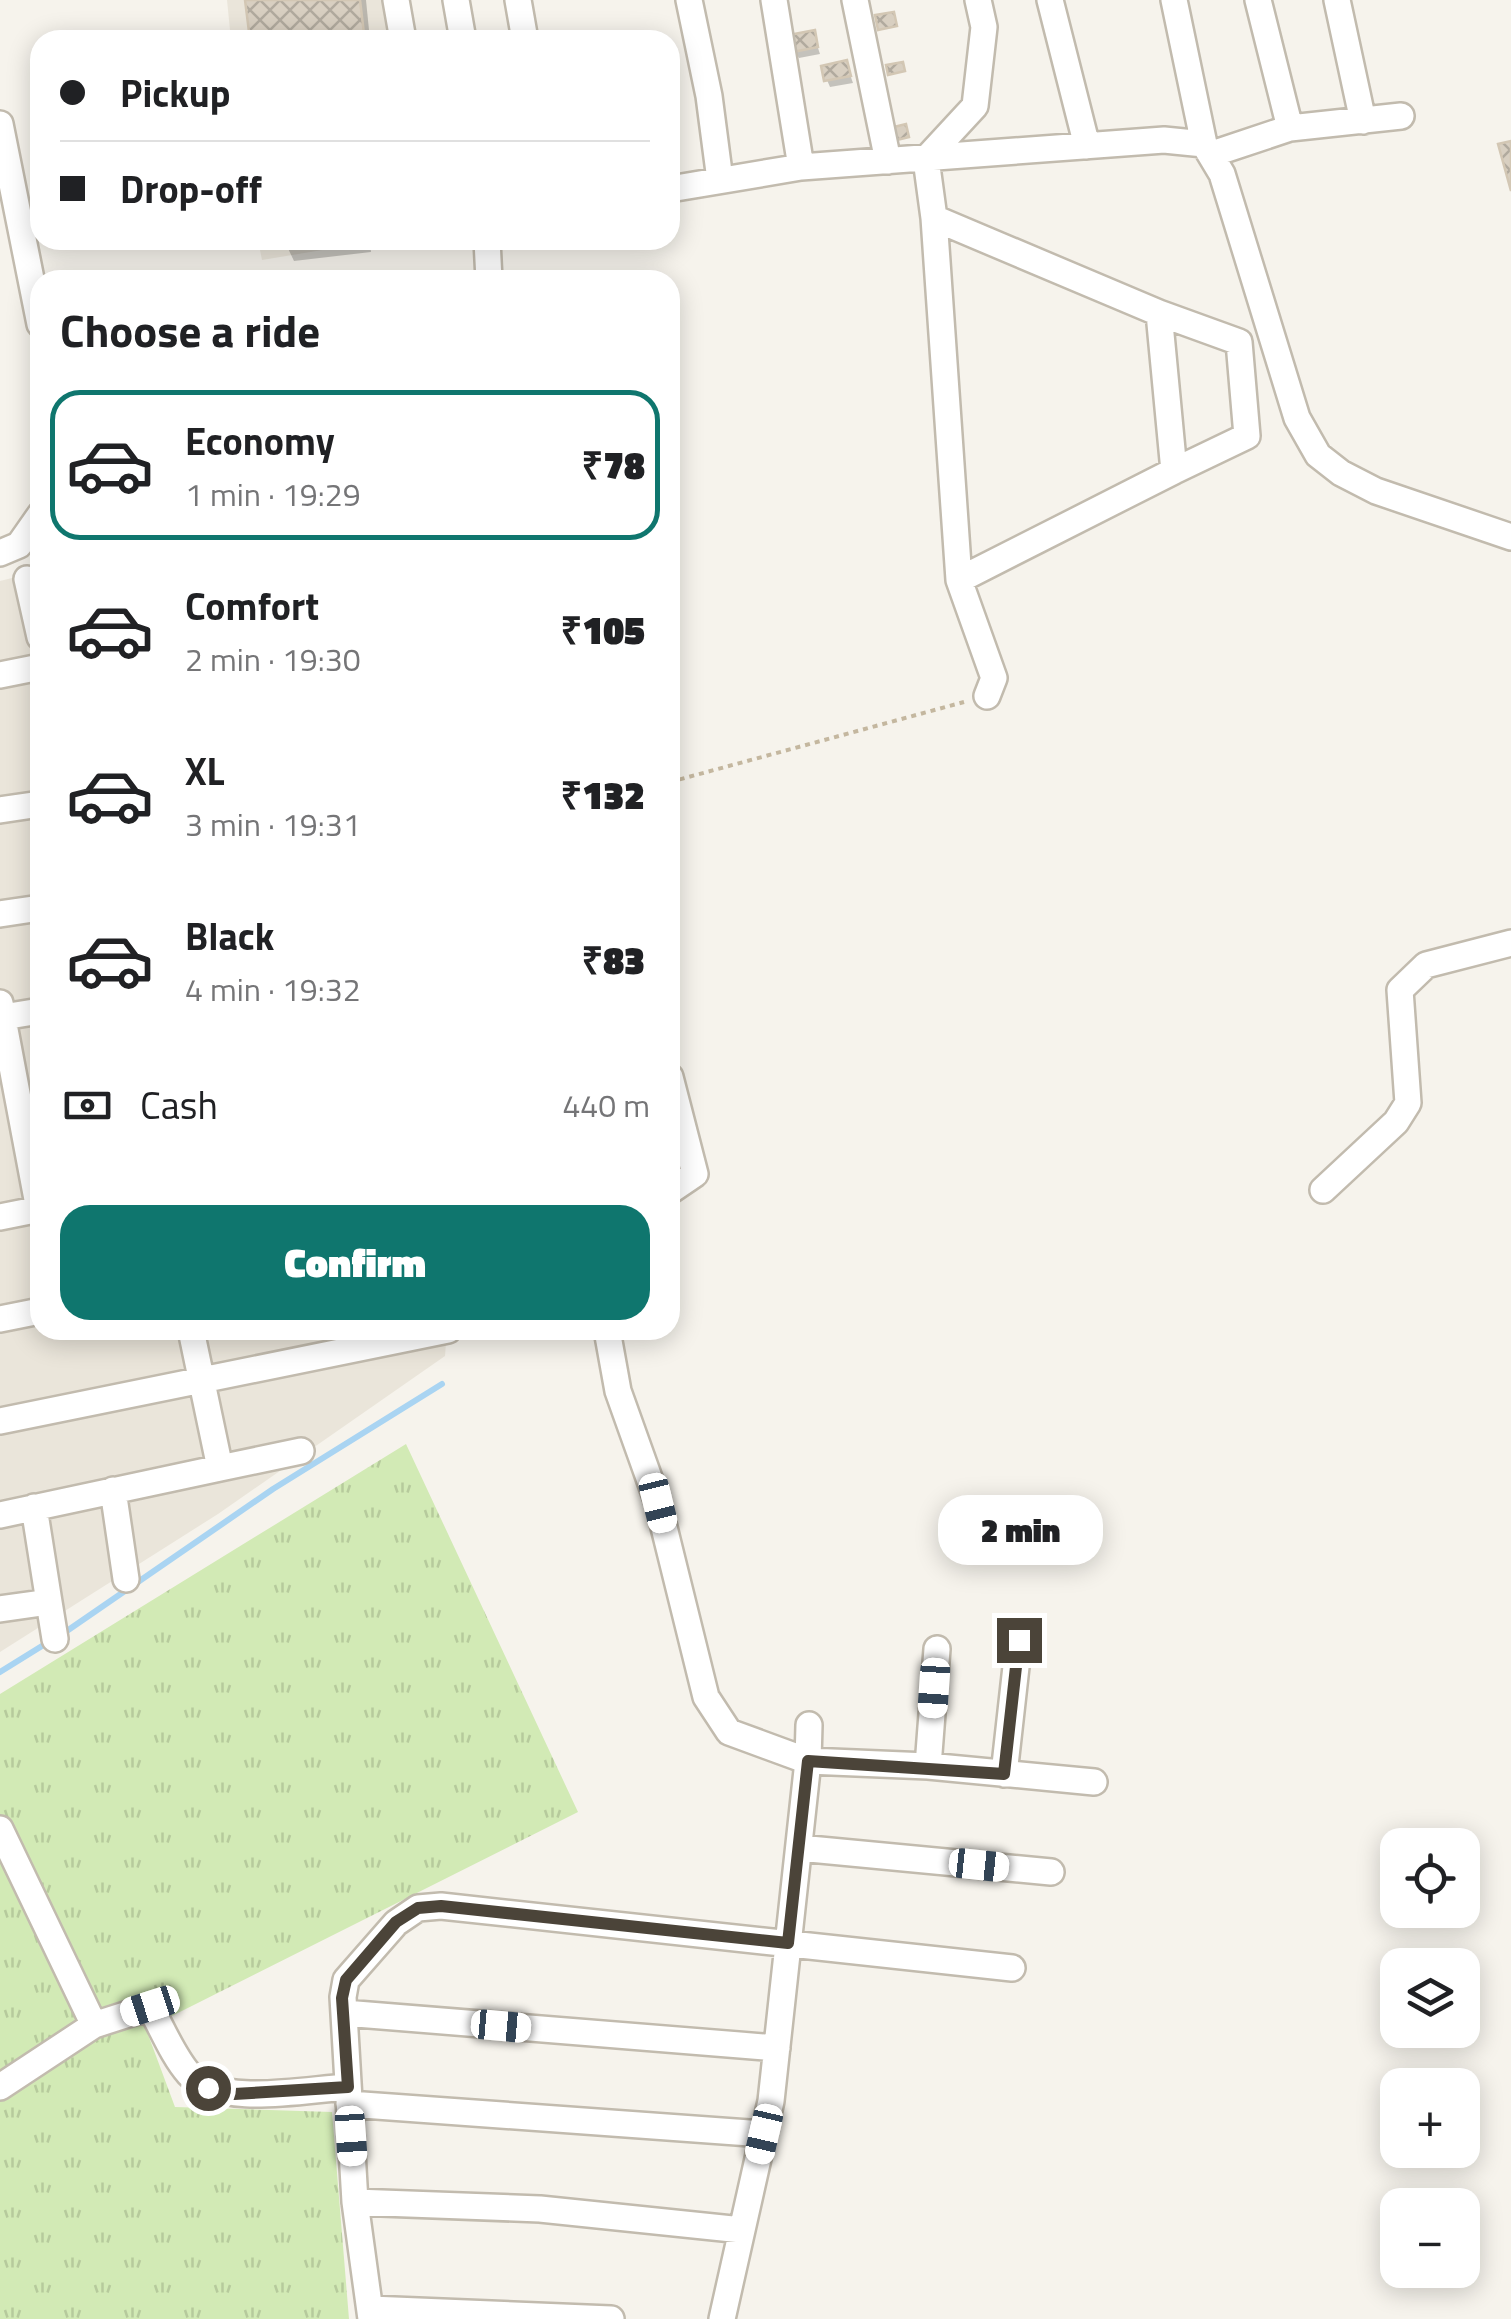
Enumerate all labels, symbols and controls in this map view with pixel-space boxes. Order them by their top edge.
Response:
text: Pickup [120,64,230,122]
text: Drop-off [120,160,262,218]
text: Choose a ride [60,296,320,364]
text: Economy [185,412,335,470]
icon: car [65,420,155,510]
text: ₹78 [581,436,645,494]
text: 1 min · 19:29 [185,470,361,518]
text: Comfort [185,577,319,635]
icon: car [65,585,155,675]
text: ₹105 [561,601,645,659]
text: 2 min · 19:30 [185,635,361,683]
text: XL [185,742,225,800]
icon: car [65,750,155,840]
text: ₹132 [561,766,645,824]
text: 3 min · 19:31 [185,800,361,848]
text: Black [185,907,274,965]
icon: car [65,915,155,1005]
text: ₹83 [581,931,645,989]
text: 4 min · 19:32 [185,965,361,1013]
text: Cash [140,1076,218,1134]
icon: cash [60,1078,115,1133]
text: 440 m [562,1081,650,1129]
button: Confirm [60,1205,650,1320]
car [636,1470,680,1536]
callout: 2 min [936,1495,1102,1565]
text: 2 min [981,1506,1060,1554]
route end [997,1618,1042,1663]
car [917,1657,951,1719]
map controls [1380,1828,1480,2288]
button: locate [1380,1828,1480,1928]
car [948,1847,1010,1883]
button: layers [1380,1948,1480,2048]
car [117,1982,183,2030]
car [470,2008,532,2044]
route start [186,2066,231,2111]
button: + [1380,2068,1480,2168]
car [743,2101,785,2167]
car [334,2105,368,2167]
button: − [1380,2188,1480,2288]

